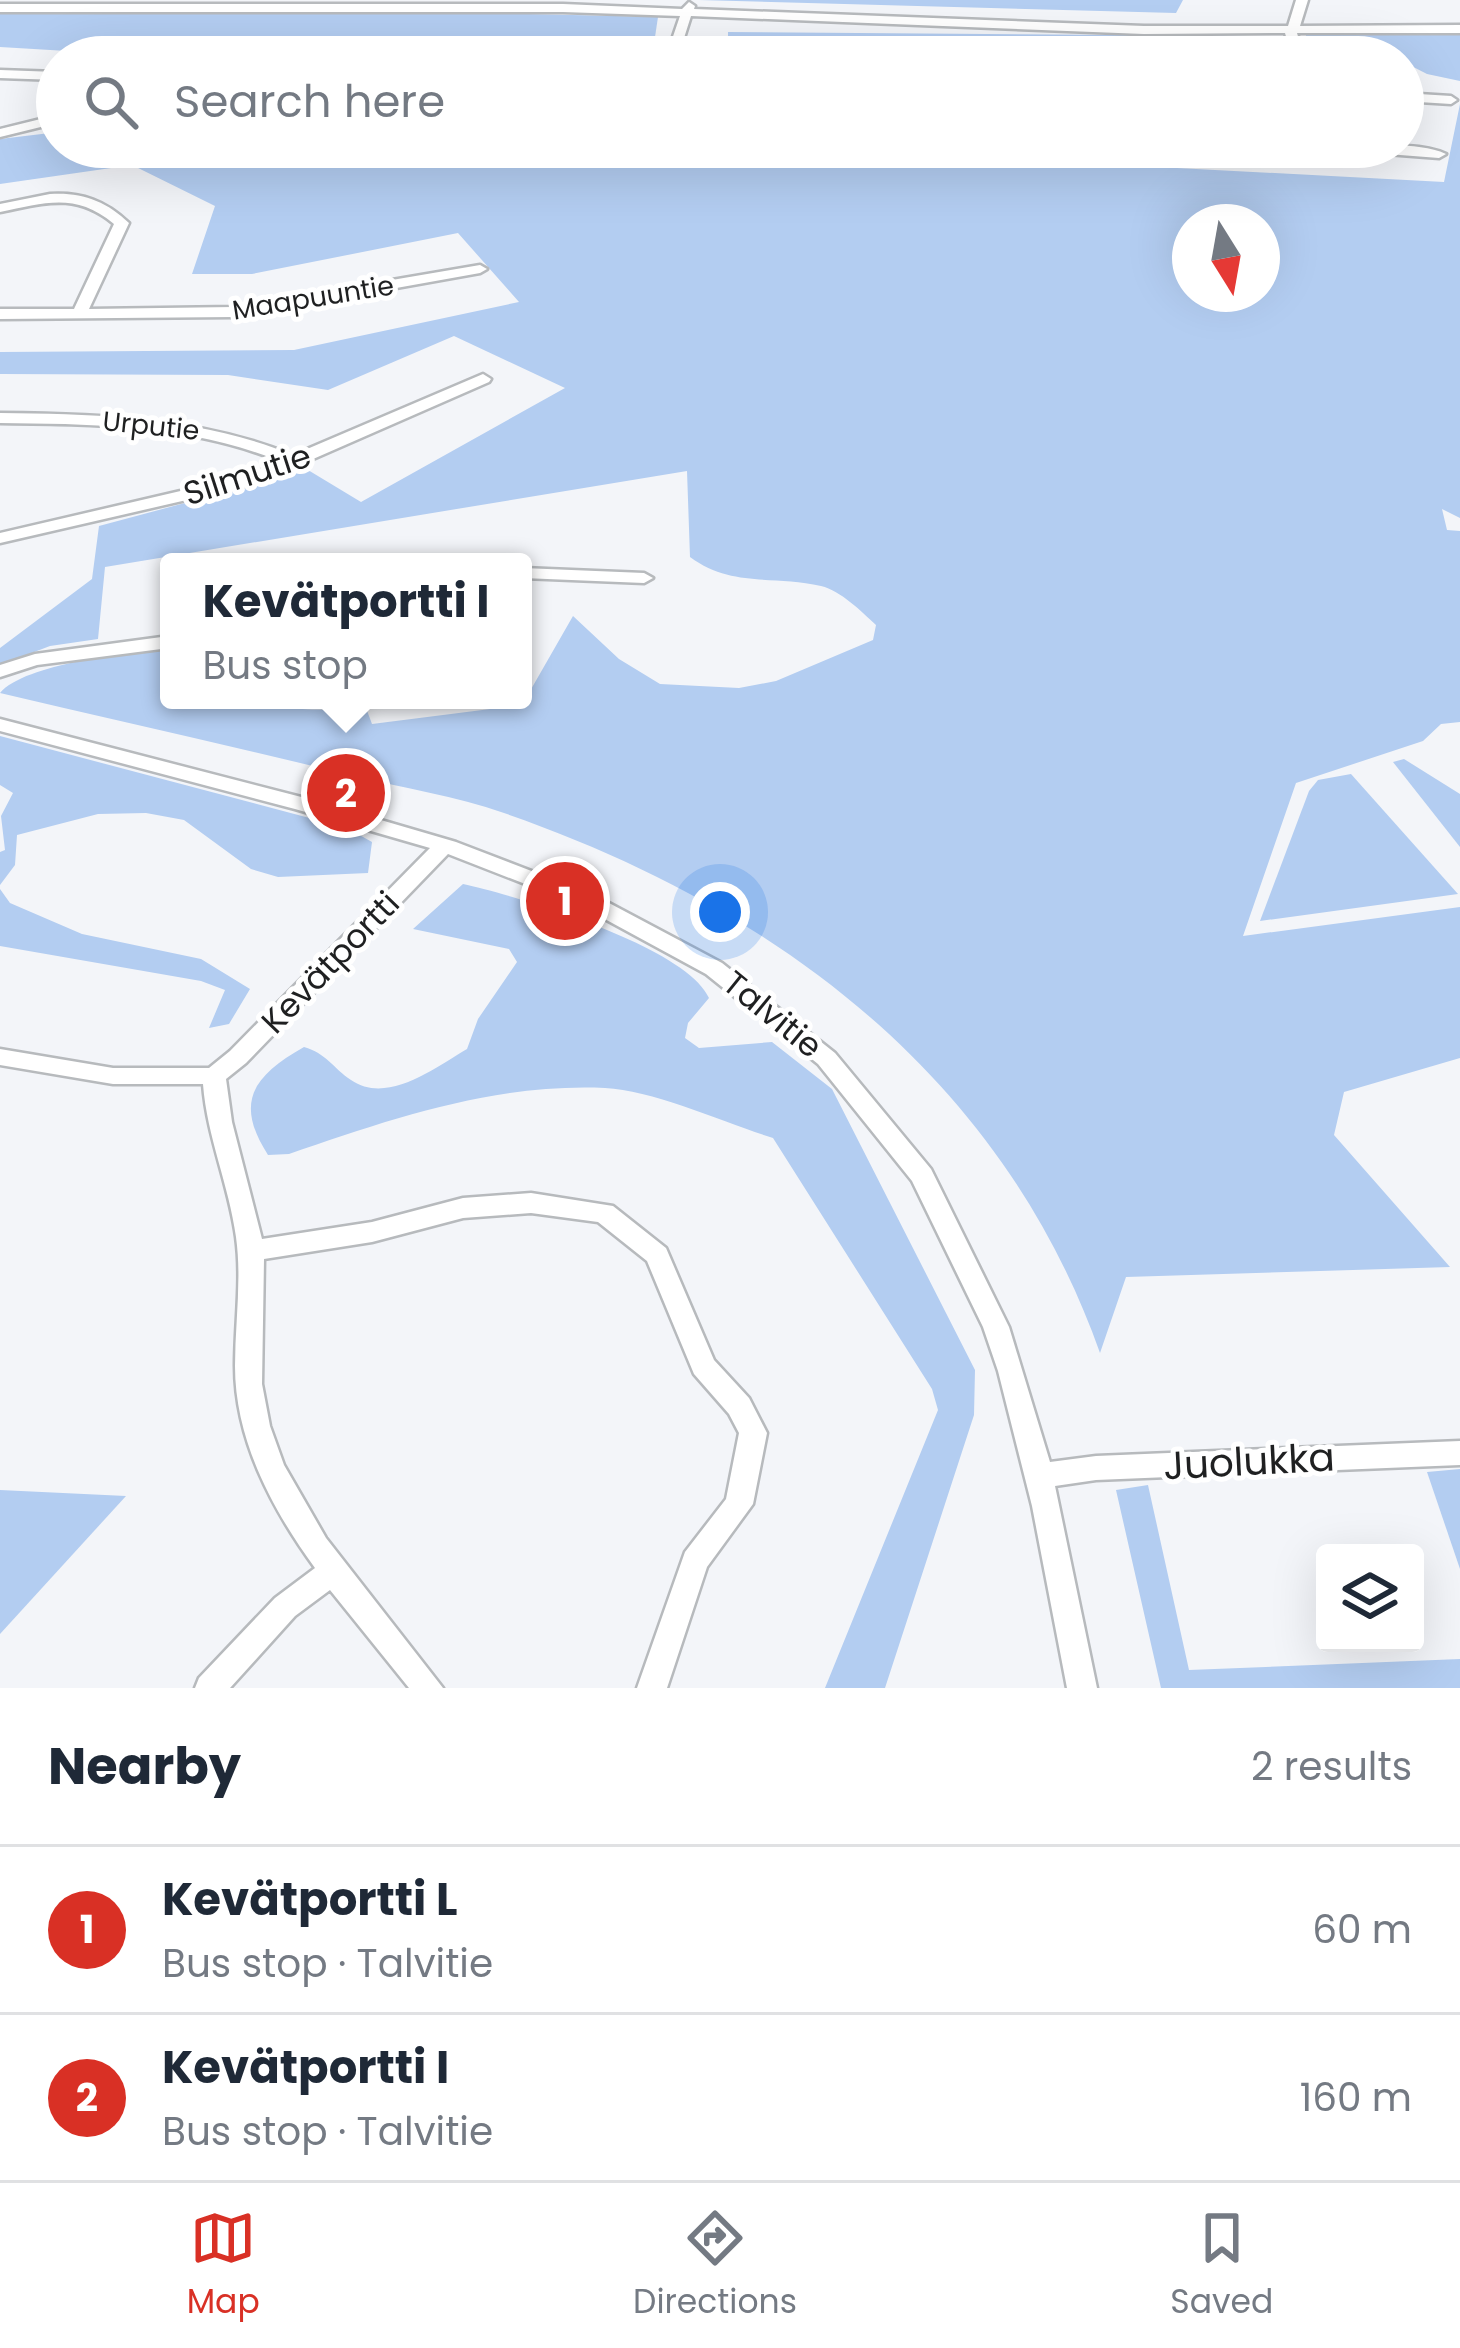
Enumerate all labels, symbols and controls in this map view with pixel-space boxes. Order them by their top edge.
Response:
search box [36,36,1424,168]
icon: search [78,69,144,135]
text: Search here [174,70,445,133]
north arrow [1172,204,1280,312]
street label: Maapuuntie [230,266,396,329]
street label: Urputie [101,402,201,449]
street label: Silmutie [177,432,317,517]
popup [160,553,532,709]
text: Kevätportti I [202,570,490,633]
text: Bus stop [202,638,368,693]
pin: 2 [307,748,385,838]
pin: 1 [526,856,604,946]
street label: Kevätportti [251,881,410,1044]
your location [690,882,750,942]
street label: Talvitie [713,960,832,1069]
street label: Juolukka [1162,1430,1336,1493]
map controls [1316,1544,1424,1652]
button: layers [1316,1544,1424,1652]
text: Nearby [48,1730,241,1802]
text: 2 results [1251,1739,1412,1794]
text: Kevätportti L [162,1868,457,1931]
text: 1 [80,1902,94,1957]
text: 60 m [1312,1902,1412,1957]
text: Bus stop · Talvitie [162,1936,493,1991]
text: Kevätportti I [162,2036,449,2099]
text: 2 [76,2070,98,2125]
text: 160 m [1300,2070,1412,2125]
text: Bus stop · Talvitie [162,2104,493,2159]
tab: Map [187,2205,260,2327]
tab: Directions [633,2205,797,2327]
tab: Saved [1170,2205,1273,2327]

